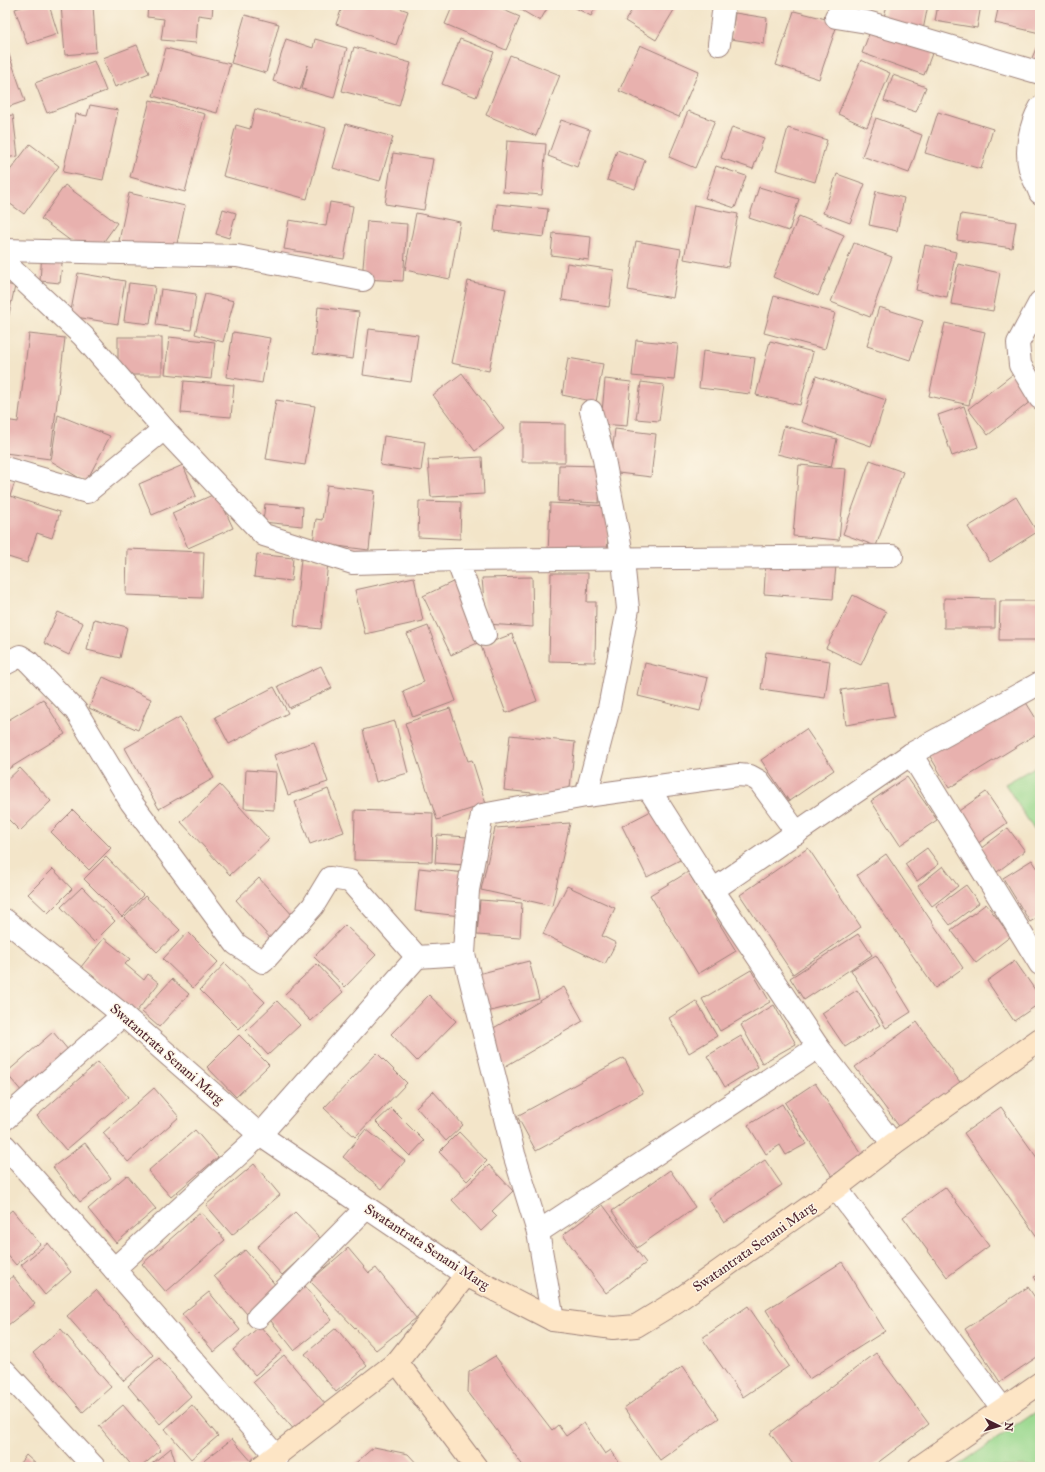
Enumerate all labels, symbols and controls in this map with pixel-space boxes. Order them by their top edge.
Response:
street label: Swatantrata Senani Marg [107,1000,228,1108]
street label: Swatantrata Senani Marg [690,1198,819,1296]
street label: Swatantrata Senani Marg [361,1200,493,1294]
north arrow [979,1406,1019,1446]
text: N [1002,1422,1015,1433]

